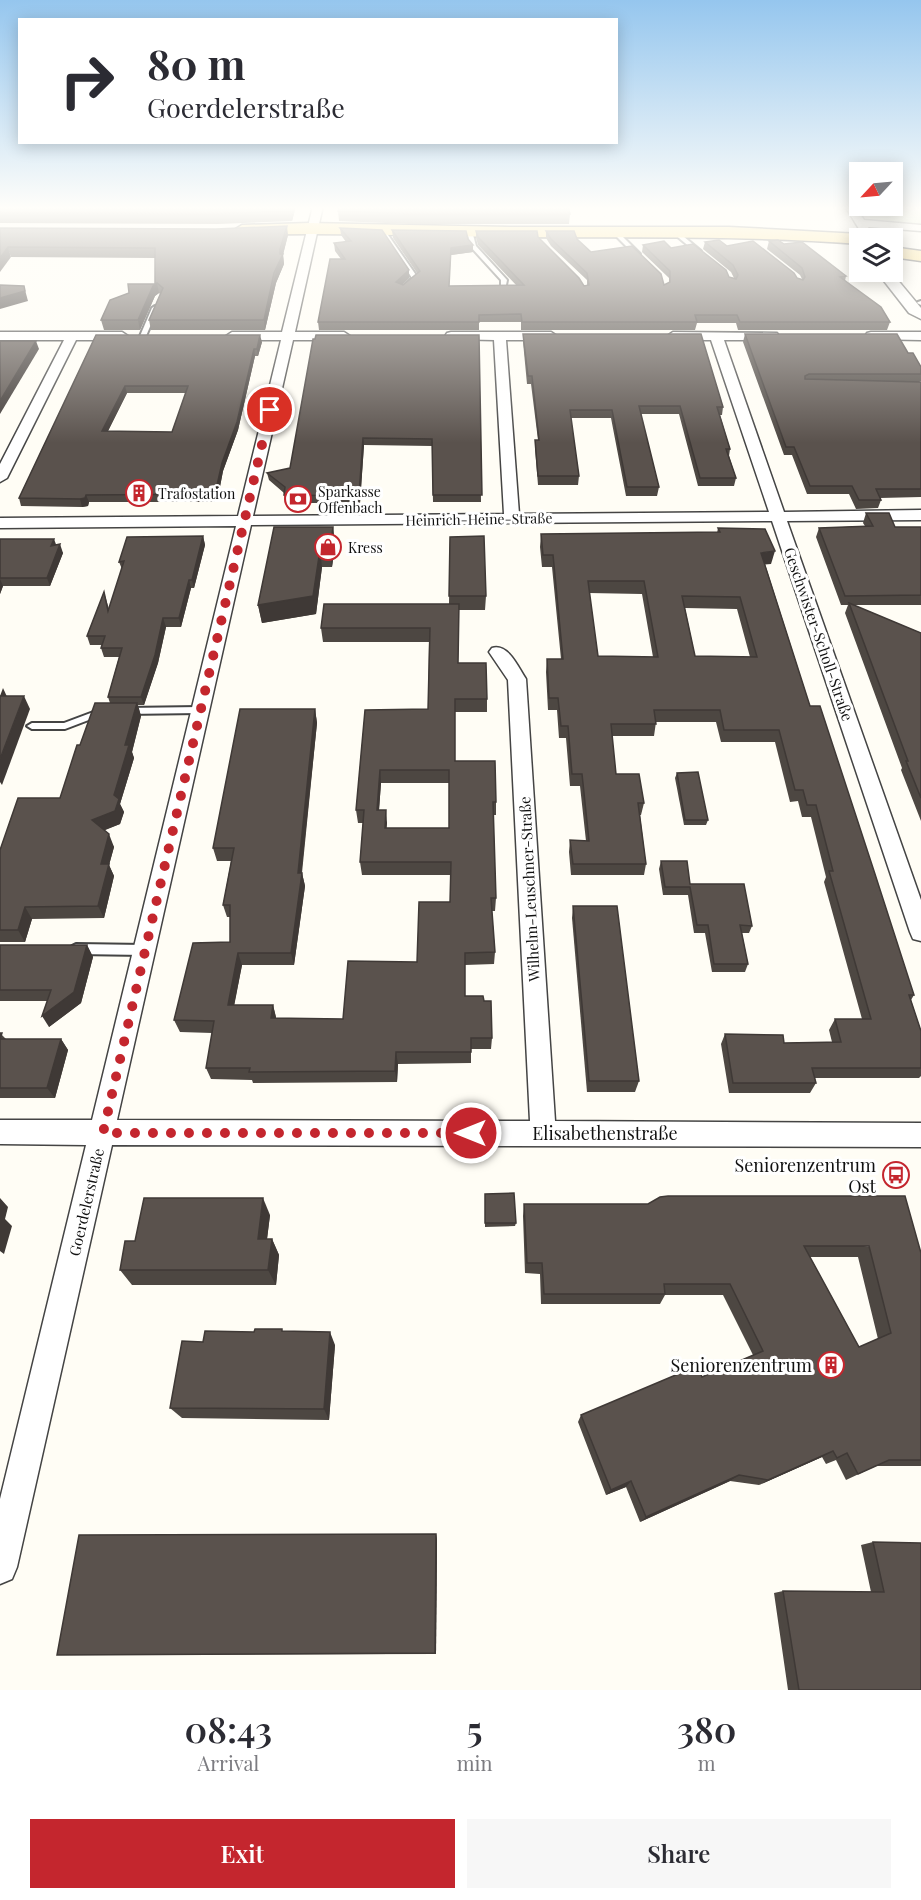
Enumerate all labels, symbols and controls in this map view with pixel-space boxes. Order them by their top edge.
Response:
text: 80 m [147,35,245,91]
icon: right [48,42,126,120]
text: Goerdelerstraße [147,89,345,125]
north arrow [849,162,903,216]
map controls [849,162,903,282]
button: layers [849,228,903,282]
pin [244,384,295,435]
icon: arrive [253,393,286,426]
building icon: Trafostation [124,478,154,508]
place label: Sparkasse Offenbach [318,482,383,517]
place label: Trafostation [158,484,236,503]
bank icon: Sparkasse Offenbach [283,484,313,514]
street label: Heinrich-Heine-Straße [405,508,553,530]
shop icon: Kress [313,532,343,562]
place label: Kress [348,538,383,557]
street label: Geschwister-Scholl-Straße [780,545,858,723]
street label: Wilhelm-Leuschner-Straße [514,796,544,983]
position arrow [439,1101,503,1165]
street label: Elisabethenstraße [532,1121,678,1145]
street label: Goerdelerstraße [64,1146,108,1258]
place label: Seniorenzentrum Ost [735,1153,877,1198]
bus stop icon: Seniorenzentrum Ost [881,1160,911,1190]
building icon: Seniorenzentrum [816,1350,846,1380]
place label: Seniorenzentrum [671,1353,812,1377]
text: 08:43 [185,1704,272,1752]
text: 5 [467,1704,483,1752]
text: 380 [677,1704,736,1752]
text: Arrival [198,1749,259,1776]
text: min [457,1749,492,1776]
text: m [698,1749,716,1776]
button: Exit [30,1819,455,1888]
button: Share [467,1819,891,1888]

